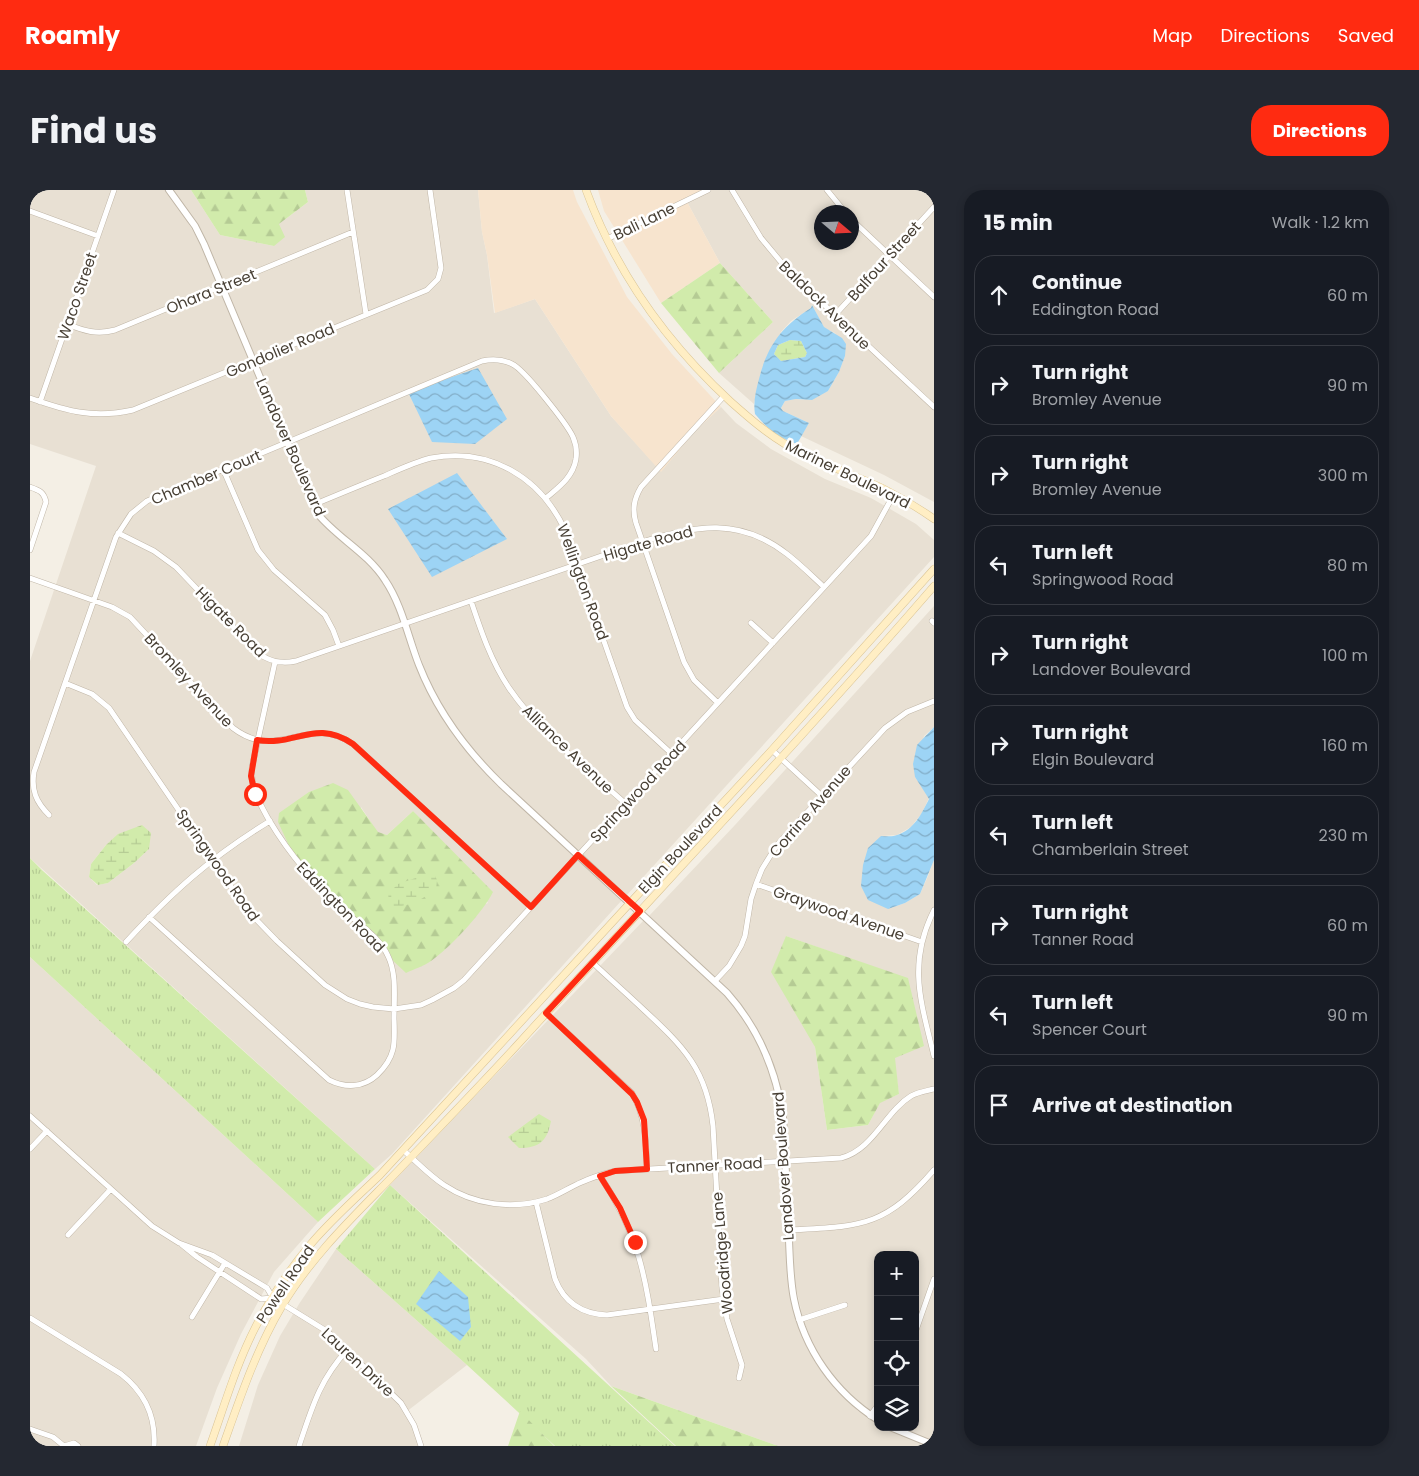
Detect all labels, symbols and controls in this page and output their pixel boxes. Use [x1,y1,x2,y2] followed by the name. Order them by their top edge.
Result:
[25,19,120,52] text: Roamly
[1153,23,1192,48] text: Map
[1220,23,1310,48] text: Directions
[1338,23,1394,48] text: Saved
[1251,105,1389,156] button: Directions
[30,106,157,155] text: Find us
[610,197,678,245] street label: Bali Lane
[814,205,859,250] north arrow
[984,208,1053,237] text: 15 min
[1272,211,1369,234] text: Walk · 1.2 km
[843,217,925,305] street label: Balfour Street
[52,249,102,343] street label: Waco Street
[775,256,875,354] street label: Baldock Avenue
[163,263,259,319] street label: Ohara Street
[1032,269,1122,296] text: Continue
[985,281,1013,309] icon: ahead
[1327,284,1368,307] text: 60 m
[1032,298,1159,321] text: Eddington Road
[223,318,337,382] street label: Gondolier Road
[1032,359,1128,386] text: Turn right
[985,371,1013,399] icon: right
[1327,374,1368,397] text: 90 m
[251,375,331,519] street label: Landover Boulevard
[1032,388,1162,411] text: Bromley Avenue
[782,435,914,513] street label: Mariner Boulevard
[148,444,264,510] street label: Chamber Court
[1032,449,1128,476] text: Turn right
[985,461,1013,489] icon: right
[1318,464,1368,487] text: 300 m
[1032,478,1162,501] text: Bromley Avenue
[601,520,695,566] street label: Higate Road
[552,521,614,643] street label: Wellington Road
[1032,539,1113,566] text: Turn left
[985,551,1013,579] icon: left
[1327,554,1368,577] text: 80 m
[1032,568,1173,591] text: Springwood Road
[191,582,271,662] street label: Higate Road
[140,628,238,732] street label: Bromley Avenue
[1032,629,1128,656] text: Turn right
[985,641,1013,669] icon: right
[1322,644,1368,667] text: 100 m
[1032,658,1191,681] text: Landover Boulevard
[518,700,618,798] street label: Alliance Avenue
[1032,719,1128,746] text: Turn right
[985,731,1013,759] icon: right
[1322,734,1368,757] text: 160 m
[585,735,691,847] street label: Springwood Road
[1032,748,1154,771] text: Elgin Boulevard
[764,761,856,861] street label: Corrine Avenue
[244,783,267,806] route start
[633,800,727,898] street label: Elgin Boulevard
[171,805,265,925] street label: Springwood Road
[1032,809,1113,836] text: Turn left
[985,821,1013,849] icon: left
[1319,824,1368,847] text: 230 m
[1032,838,1189,861] text: Chamberlain Street
[292,857,390,957] street label: Eddington Road
[770,881,908,945] street label: Graywood Avenue
[1032,899,1128,926] text: Turn right
[985,911,1013,939] icon: right
[1327,914,1368,937] text: 60 m
[1032,928,1134,951] text: Tanner Road
[1032,989,1113,1016] text: Turn left
[985,1001,1013,1029] icon: left
[1327,1004,1368,1027] text: 90 m
[1032,1018,1147,1041] text: Spencer Court
[767,1091,799,1241] street label: Landover Boulevard
[985,1091,1013,1119] icon: arrive
[1032,1092,1233,1119] text: Arrive at destination
[667,1152,763,1178] street label: Tanner Road
[706,1191,738,1315] street label: Woodridge Lane
[624,1231,647,1254] route end
[251,1241,319,1327] street label: Powell Road
[874,1251,919,1431] map controls
[874,1251,919,1296] button: +
[874,1296,919,1341] button: −
[317,1323,399,1401] street label: Lauren Drive
[874,1341,919,1386] button: locate
[874,1386,919,1431] button: layers

